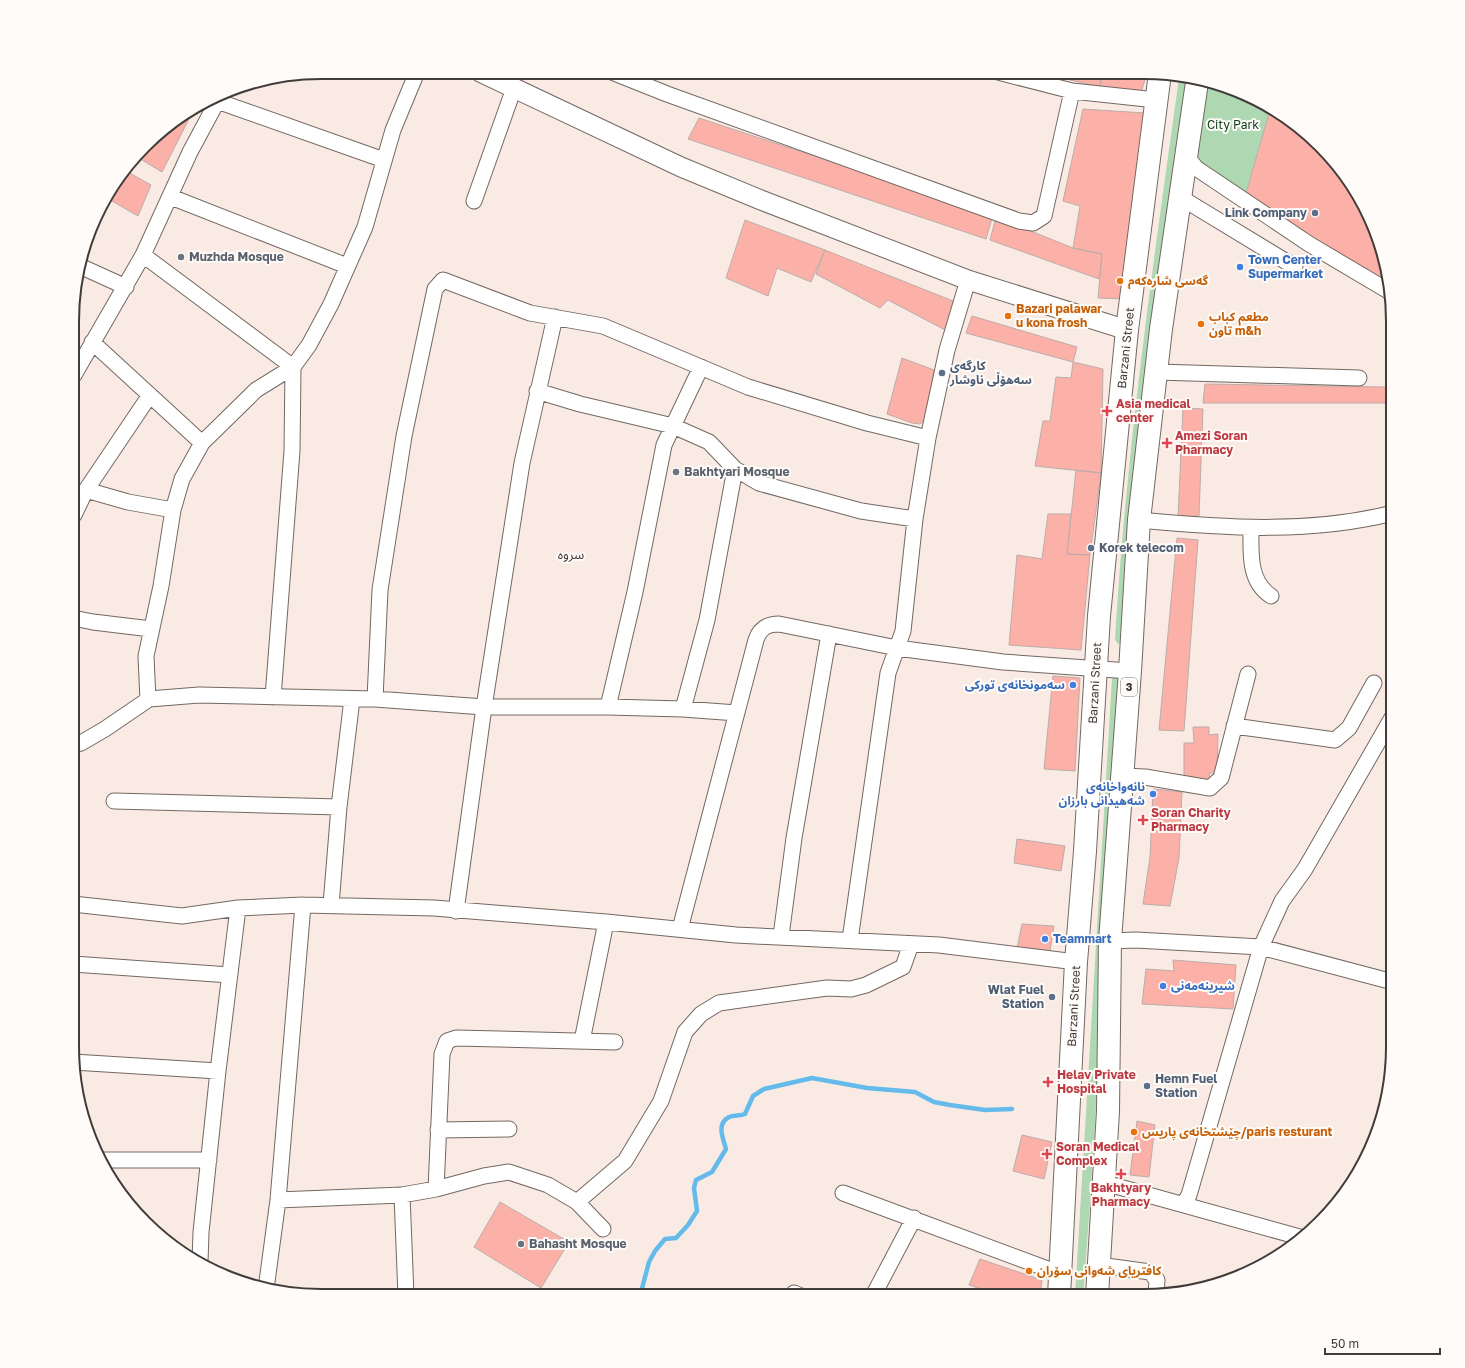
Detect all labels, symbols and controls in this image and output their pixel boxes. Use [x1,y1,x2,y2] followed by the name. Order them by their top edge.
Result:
[1207,117,1259,132] park label: City Park
[1225,205,1308,220] place label: Link Company
[1310,208,1320,218] marker: Link Company
[189,249,284,264] place label: Muzhda Mosque
[176,252,186,262] marker: Muzhda Mosque
[1248,252,1323,281] place label: Town Center Supermarket
[1235,262,1245,272] marker: Town Center Supermarket
[1128,273,1209,290] place label: گەسی شارەکەم
[1115,276,1125,286] marker: گەسی شارەکەم
[1016,301,1102,330] place label: Bazari palawar u kona frosh
[1114,306,1137,389] street label: Barzani Street
[1209,309,1269,338] place label: مطعم كباب تاون m&h
[1003,311,1013,321] marker: Bazari palawar u kona frosh
[1196,319,1206,329] marker: مطعم كباب تاون m&h
[949,358,1032,387] place label: کارگەی سەهۆڵی ناوشار
[937,368,947,378] marker: کارگەی سەهۆڵی ناوشار
[1116,396,1191,425] place label: Asia medical center
[1101,405,1113,417] marker: Asia medical center
[1175,428,1247,457] place label: Amezi Soran Pharmacy
[1162,438,1172,448] marker: Amezi Soran Pharmacy
[684,464,789,479] place label: Bakhtyari Mosque
[671,467,681,477] marker: Bakhtyari Mosque
[1099,540,1184,555] place label: Korek telecom
[1086,543,1096,553] marker: Korek telecom
[558,546,584,562] district label: سروە
[1085,642,1104,724] street label: Barzani Street
[965,677,1065,692] place label: سەمونخانەی تورکی
[1121,678,1137,696] road number: 3
[1068,680,1078,690] marker: سەمونخانەی تورکی
[1058,779,1145,808] place label: نانەواخانەی شەهیدانی بارزان
[1148,789,1158,799] marker: نانەواخانەی شەهیدانی بارزان
[1151,805,1232,834] place label: Soran Charity Pharmacy
[1138,815,1148,825] marker: Soran Charity Pharmacy
[1053,931,1112,946] place label: Teammart
[1040,934,1050,944] marker: Teammart
[1064,965,1083,1047] street label: Barzani Street
[1171,978,1235,993] place label: شیرینەمەنی
[1158,981,1168,991] marker: شیرینەمەنی
[988,982,1044,1011] place label: Wlat Fuel Station
[1047,992,1057,1002] marker: Wlat Fuel Station
[1057,1067,1136,1096] place label: Helav Private Hospital
[1155,1071,1217,1100] place label: Hemn Fuel Station
[1042,1076,1054,1088] marker: Helav Private Hospital
[1142,1081,1152,1091] marker: Hemn Fuel Station
[1142,1124,1333,1141] place label: چێشتخانەی پاریس/paris resturant
[1129,1127,1139,1137] marker: چێشتخانەی پاریس/paris resturant
[1056,1139,1139,1168] place label: Soran Medical Complex
[1041,1148,1053,1160] marker: Soran Medical Complex
[1116,1169,1126,1179] marker: Bakhtyary Pharmacy
[1091,1180,1152,1209] place label: Bakhtyary Pharmacy
[529,1236,627,1251] place label: Bahasht Mosque
[516,1239,526,1249] marker: Bahasht Mosque
[1037,1263,1162,1278] place label: کافتریای شەوانی سۆران
[1024,1266,1034,1276] marker: کافتریای شەوانی سۆران
[1325,1330,1440,1356] scale bar
[1331,1336,1359,1351] text: 50 m

